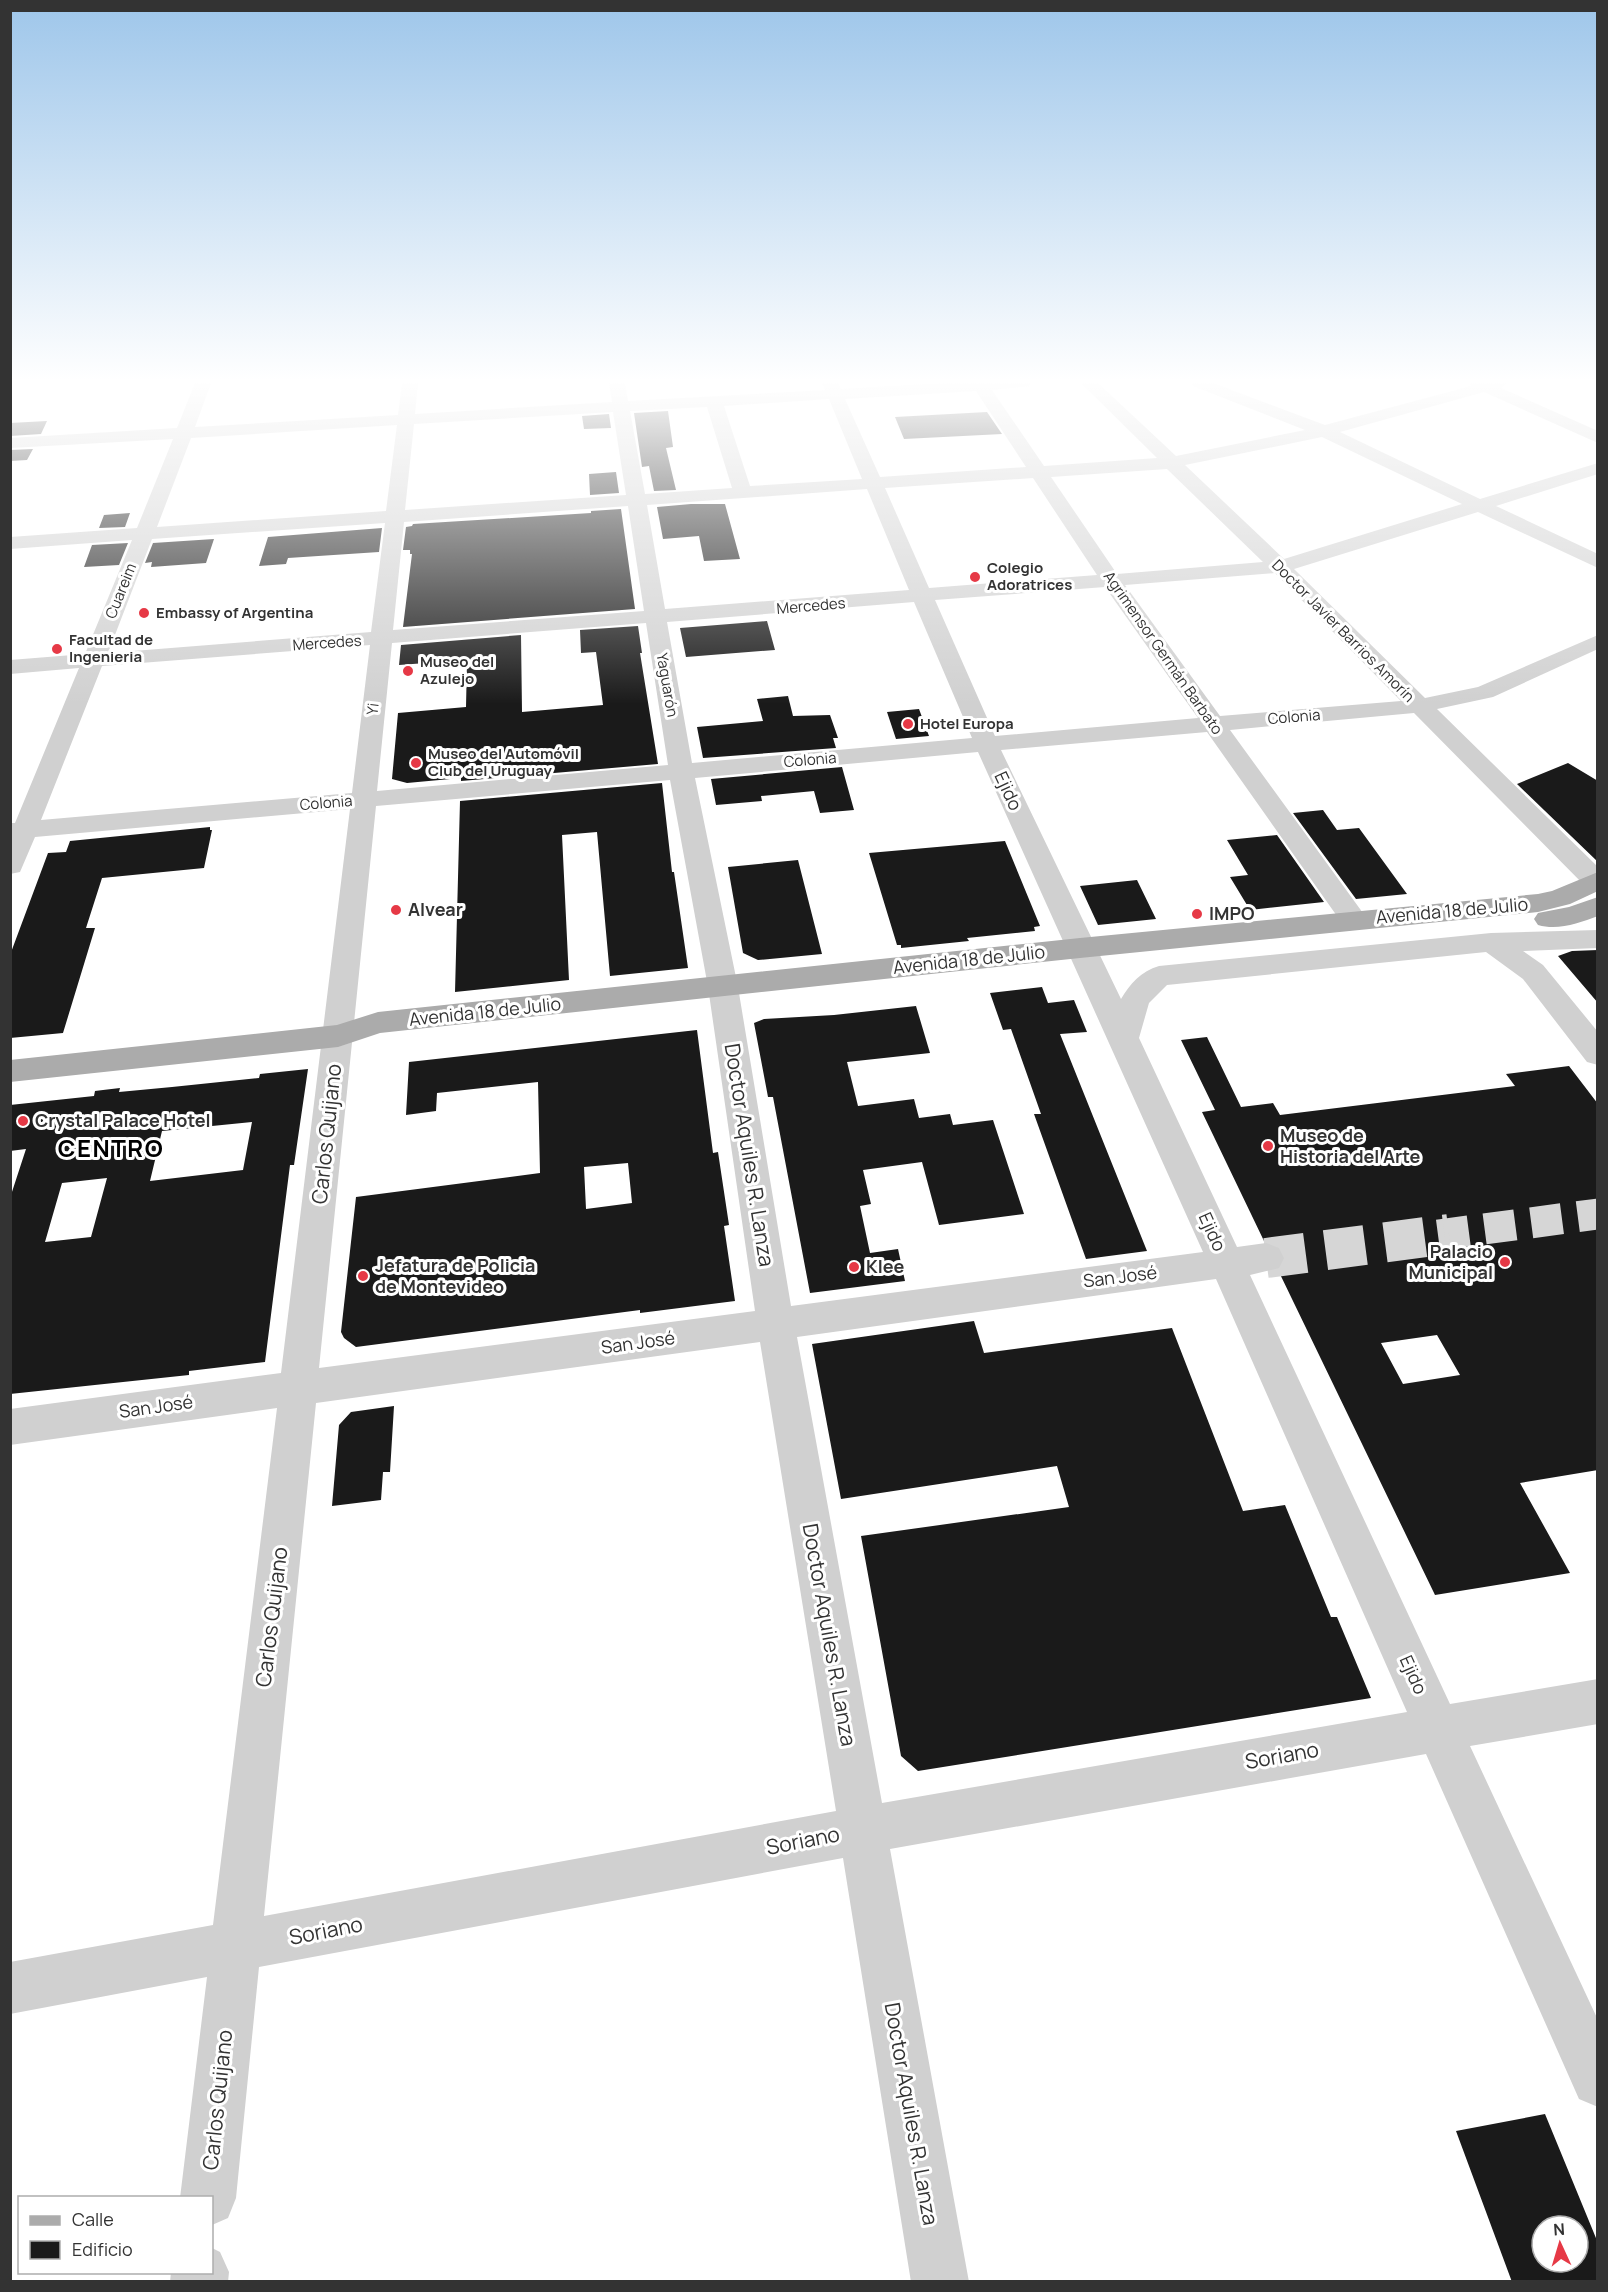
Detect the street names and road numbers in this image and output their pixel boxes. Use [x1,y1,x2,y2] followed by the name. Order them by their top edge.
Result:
[1267,555,1419,707] street label: Doctor Javier Barrios Amorín
[100,560,141,622] street label: Cuareim
[1099,567,1228,739] street label: Agrimensor Germán Barbato
[776,592,846,619] street label: Mercedes
[292,630,362,655] street label: Mercedes
[652,651,683,719] street label: Yaguarón
[361,702,384,716] street label: Yi
[1267,704,1321,729] street label: Colonia
[783,747,837,772] street label: Colonia
[990,767,1028,814] street label: Ejido
[299,790,353,815] street label: Colonia
[1375,891,1529,929] street label: Avenida 18 de Julio
[892,939,1046,979] street label: Avenida 18 de Julio
[408,991,562,1031] street label: Avenida 18 de Julio
[719,1041,781,1268] street label: Doctor Aquiles R. Lanza
[305,1062,347,1205] street label: Carlos Quijano
[1194,1208,1232,1255] street label: Ejido
[1082,1260,1158,1292] street label: San José
[599,1325,676,1359] street label: San José
[117,1389,194,1423] street label: San José
[797,1521,863,1748] street label: Doctor Aquiles R. Lanza
[249,1545,293,1689] street label: Carlos Quijano
[1395,1651,1433,1698] street label: Ejido
[1243,1735,1321,1775] street label: Soriano
[764,1819,842,1861] street label: Soriano
[287,1909,365,1951] street label: Soriano
[879,2000,945,2227] street label: Doctor Aquiles R. Lanza
[196,2028,238,2171] street label: Carlos Quijano

